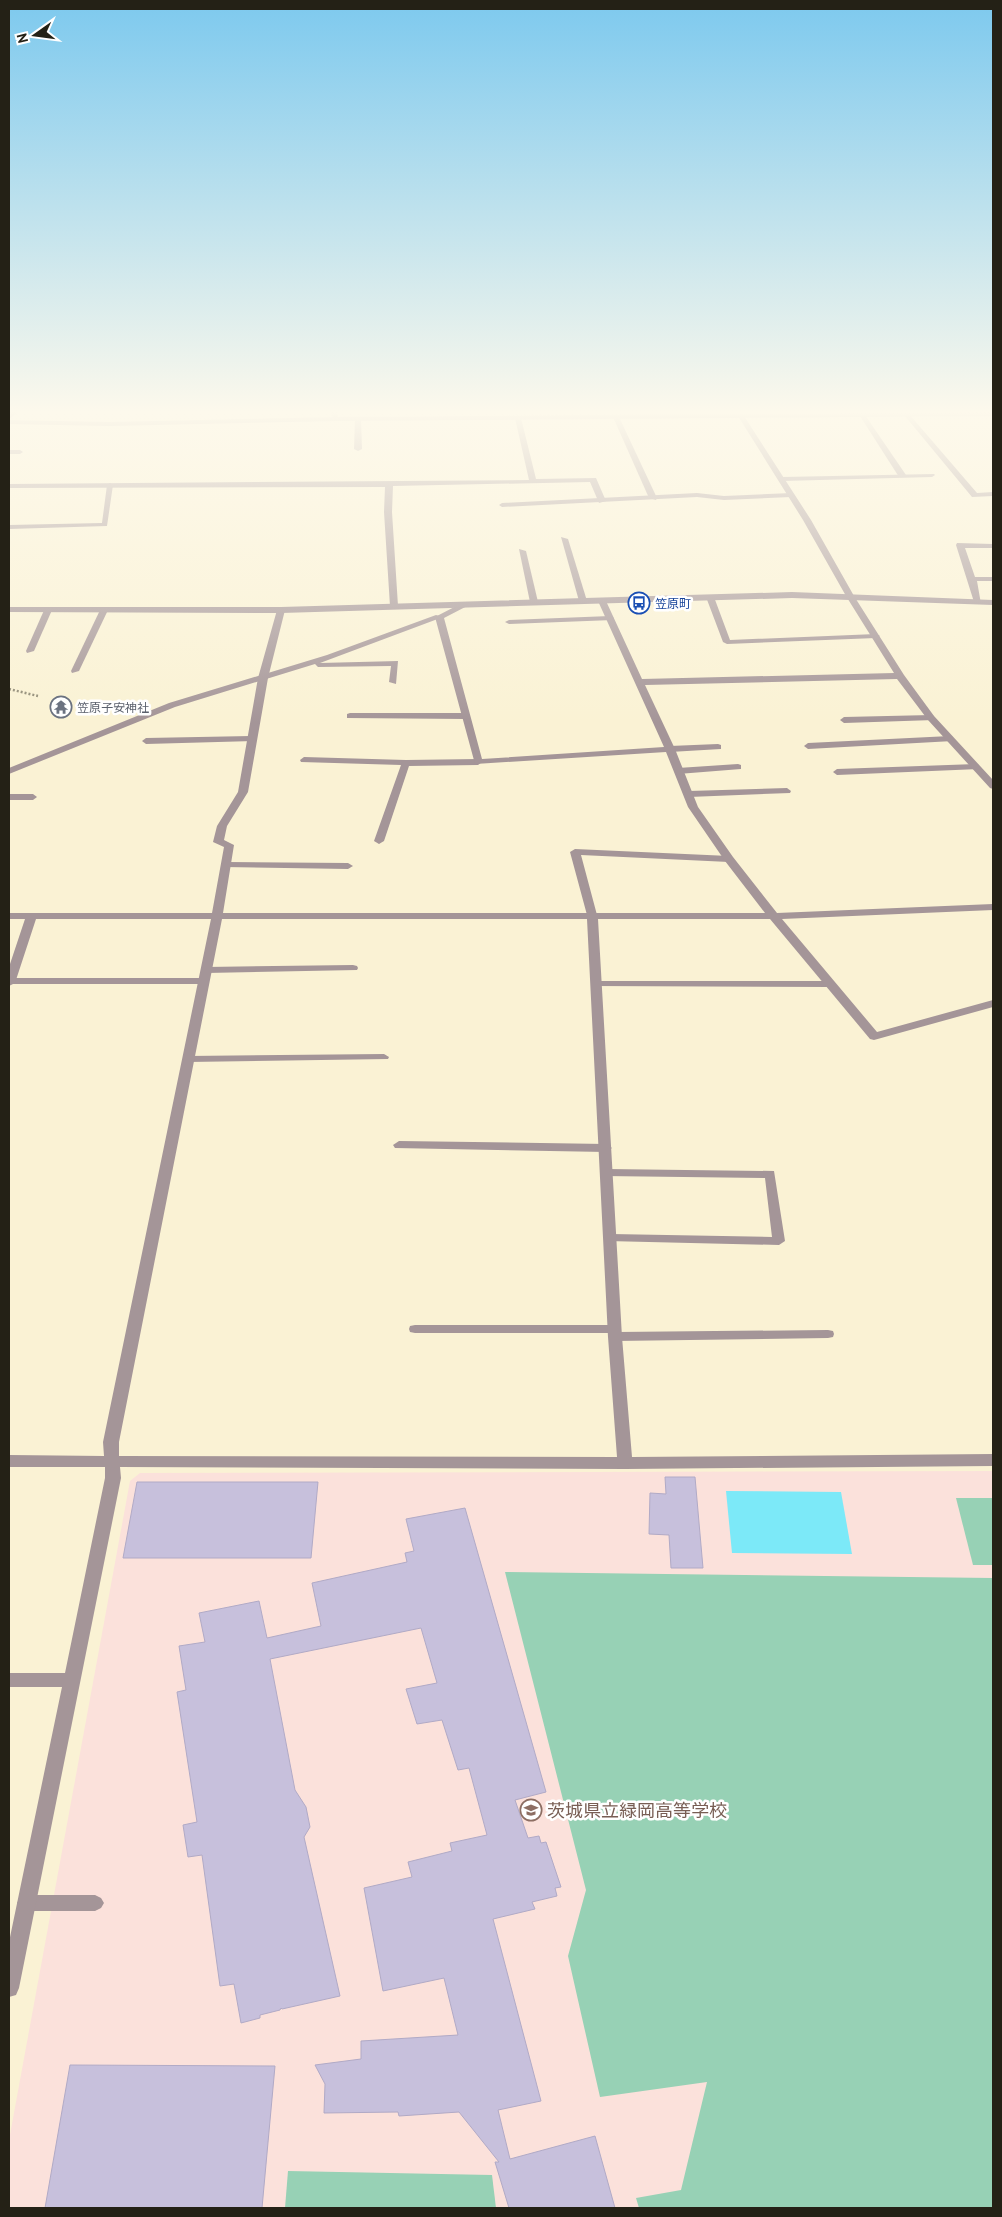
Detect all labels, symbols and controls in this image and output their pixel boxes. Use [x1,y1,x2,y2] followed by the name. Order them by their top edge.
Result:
[10,10,60,60] north arrow
[13,32,32,45] text: N
[627,591,651,615] bus stop icon: 笠原町
[655,596,691,611] place label: 笠原町
[49,695,73,719] temple icon: 笠原子安神社
[77,700,149,715] place label: 笠原子安神社
[519,1798,543,1822] school or university icon: 茨城県立緑岡高等学校
[547,1799,727,1822] place label: 茨城県立緑岡高等学校

